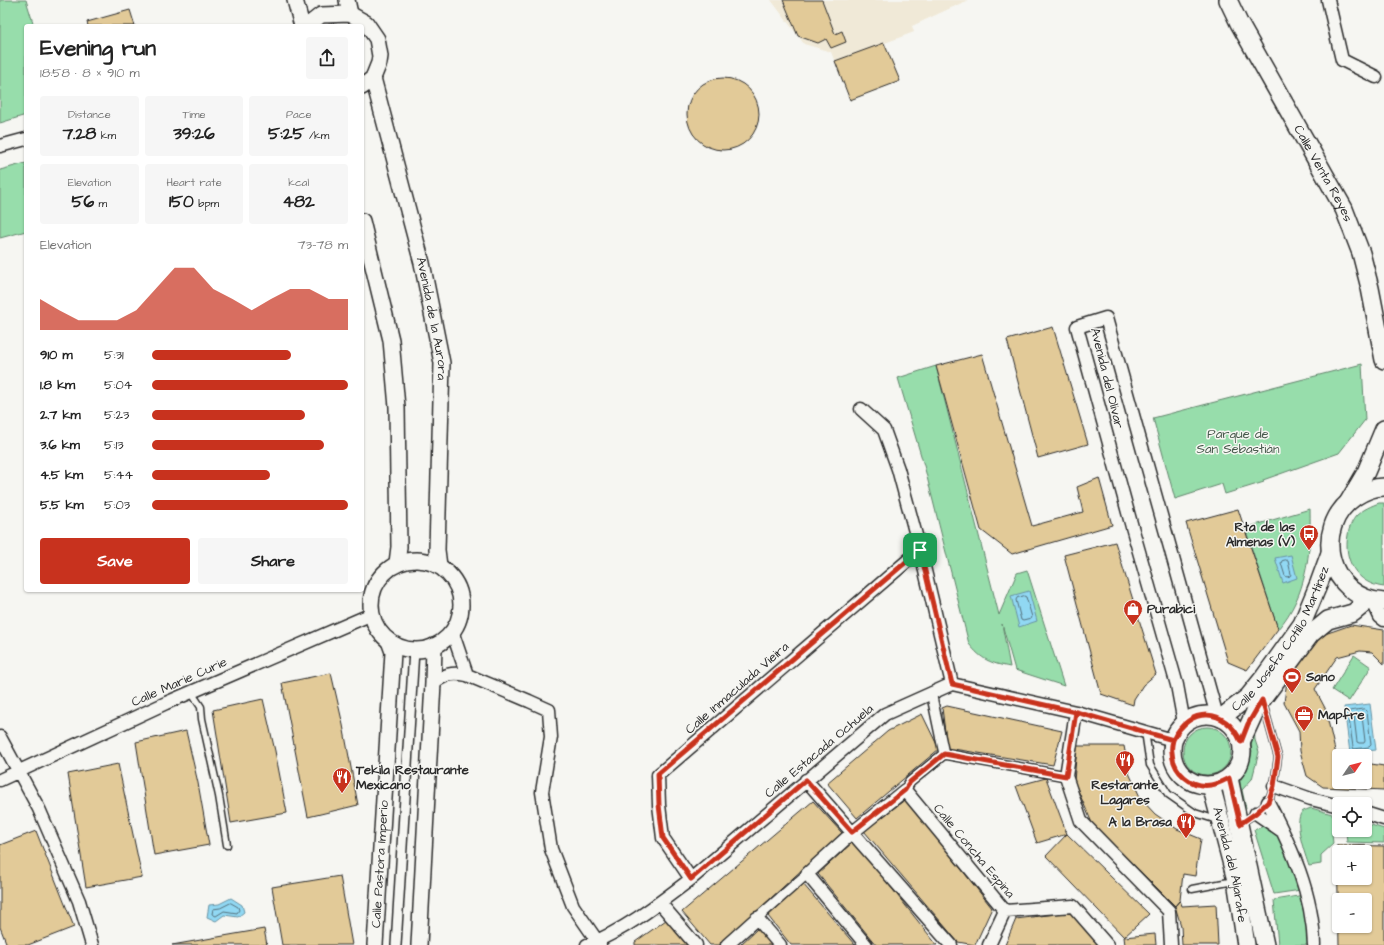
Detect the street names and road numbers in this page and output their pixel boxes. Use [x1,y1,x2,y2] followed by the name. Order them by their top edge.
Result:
[1289,122,1357,225] street label: Calle Venta Reyes
[412,255,452,381] street label: Avenida de la Aurora
[1086,326,1128,430] street label: Avenida del Olivar
[1227,563,1334,716] street label: Calle Josefa Cotillo Martínez
[681,638,793,738] street label: Calle Inmaculada Vieira
[128,653,230,711] street label: Calle Marie Curie
[761,700,878,802] street label: Calle Estacada Ochuela
[367,799,393,929] street label: Calle Pastora Imperio
[929,800,1019,902] street label: Calle Concha Espina
[1208,805,1251,924] street label: Avenida del Aljarafe

